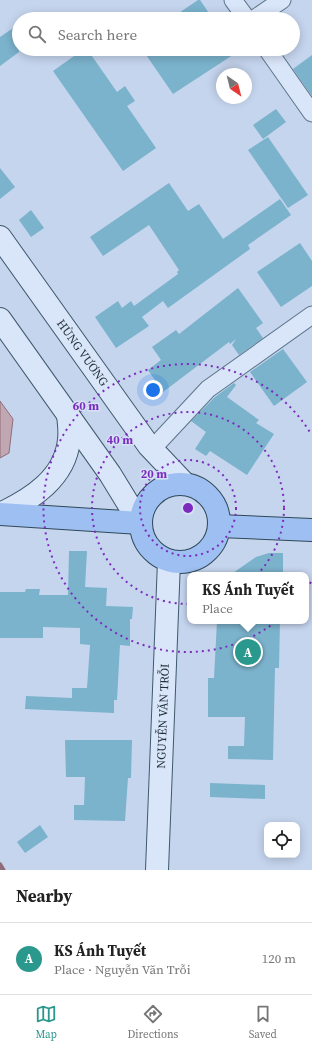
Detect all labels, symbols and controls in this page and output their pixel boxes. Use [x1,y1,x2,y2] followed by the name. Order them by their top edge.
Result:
[12,12,300,56] search box
[26,23,48,45] icon: search
[58,24,137,45] text: Search here
[216,68,252,104] north arrow
[53,316,112,389] street label: HÙNG VƯƠNG
[143,380,163,400] your location
[73,398,99,414] text: 60 m
[107,432,133,448] text: 40 m
[141,466,167,482] text: 20 m
[181,501,195,515] centre of rings
[187,572,309,624] popup
[202,579,294,600] text: KS Ánh Tuyết
[202,600,233,617] text: Place
[235,637,261,667] pin: A
[153,663,173,769] street label: NGUYỄN VĂN TRỖI
[264,822,300,858] map controls
[264,822,300,858] button: locate
[16,884,72,908] text: Nearby
[54,940,146,961] text: KS Ánh Tuyết
[25,950,33,967] text: A
[262,950,296,967] text: 120 m
[54,961,191,978] text: Place · Nguyễn Văn Trỗi
[35,1003,57,1042] tab: Map
[127,1003,178,1042] tab: Directions
[249,1003,277,1042] tab: Saved

